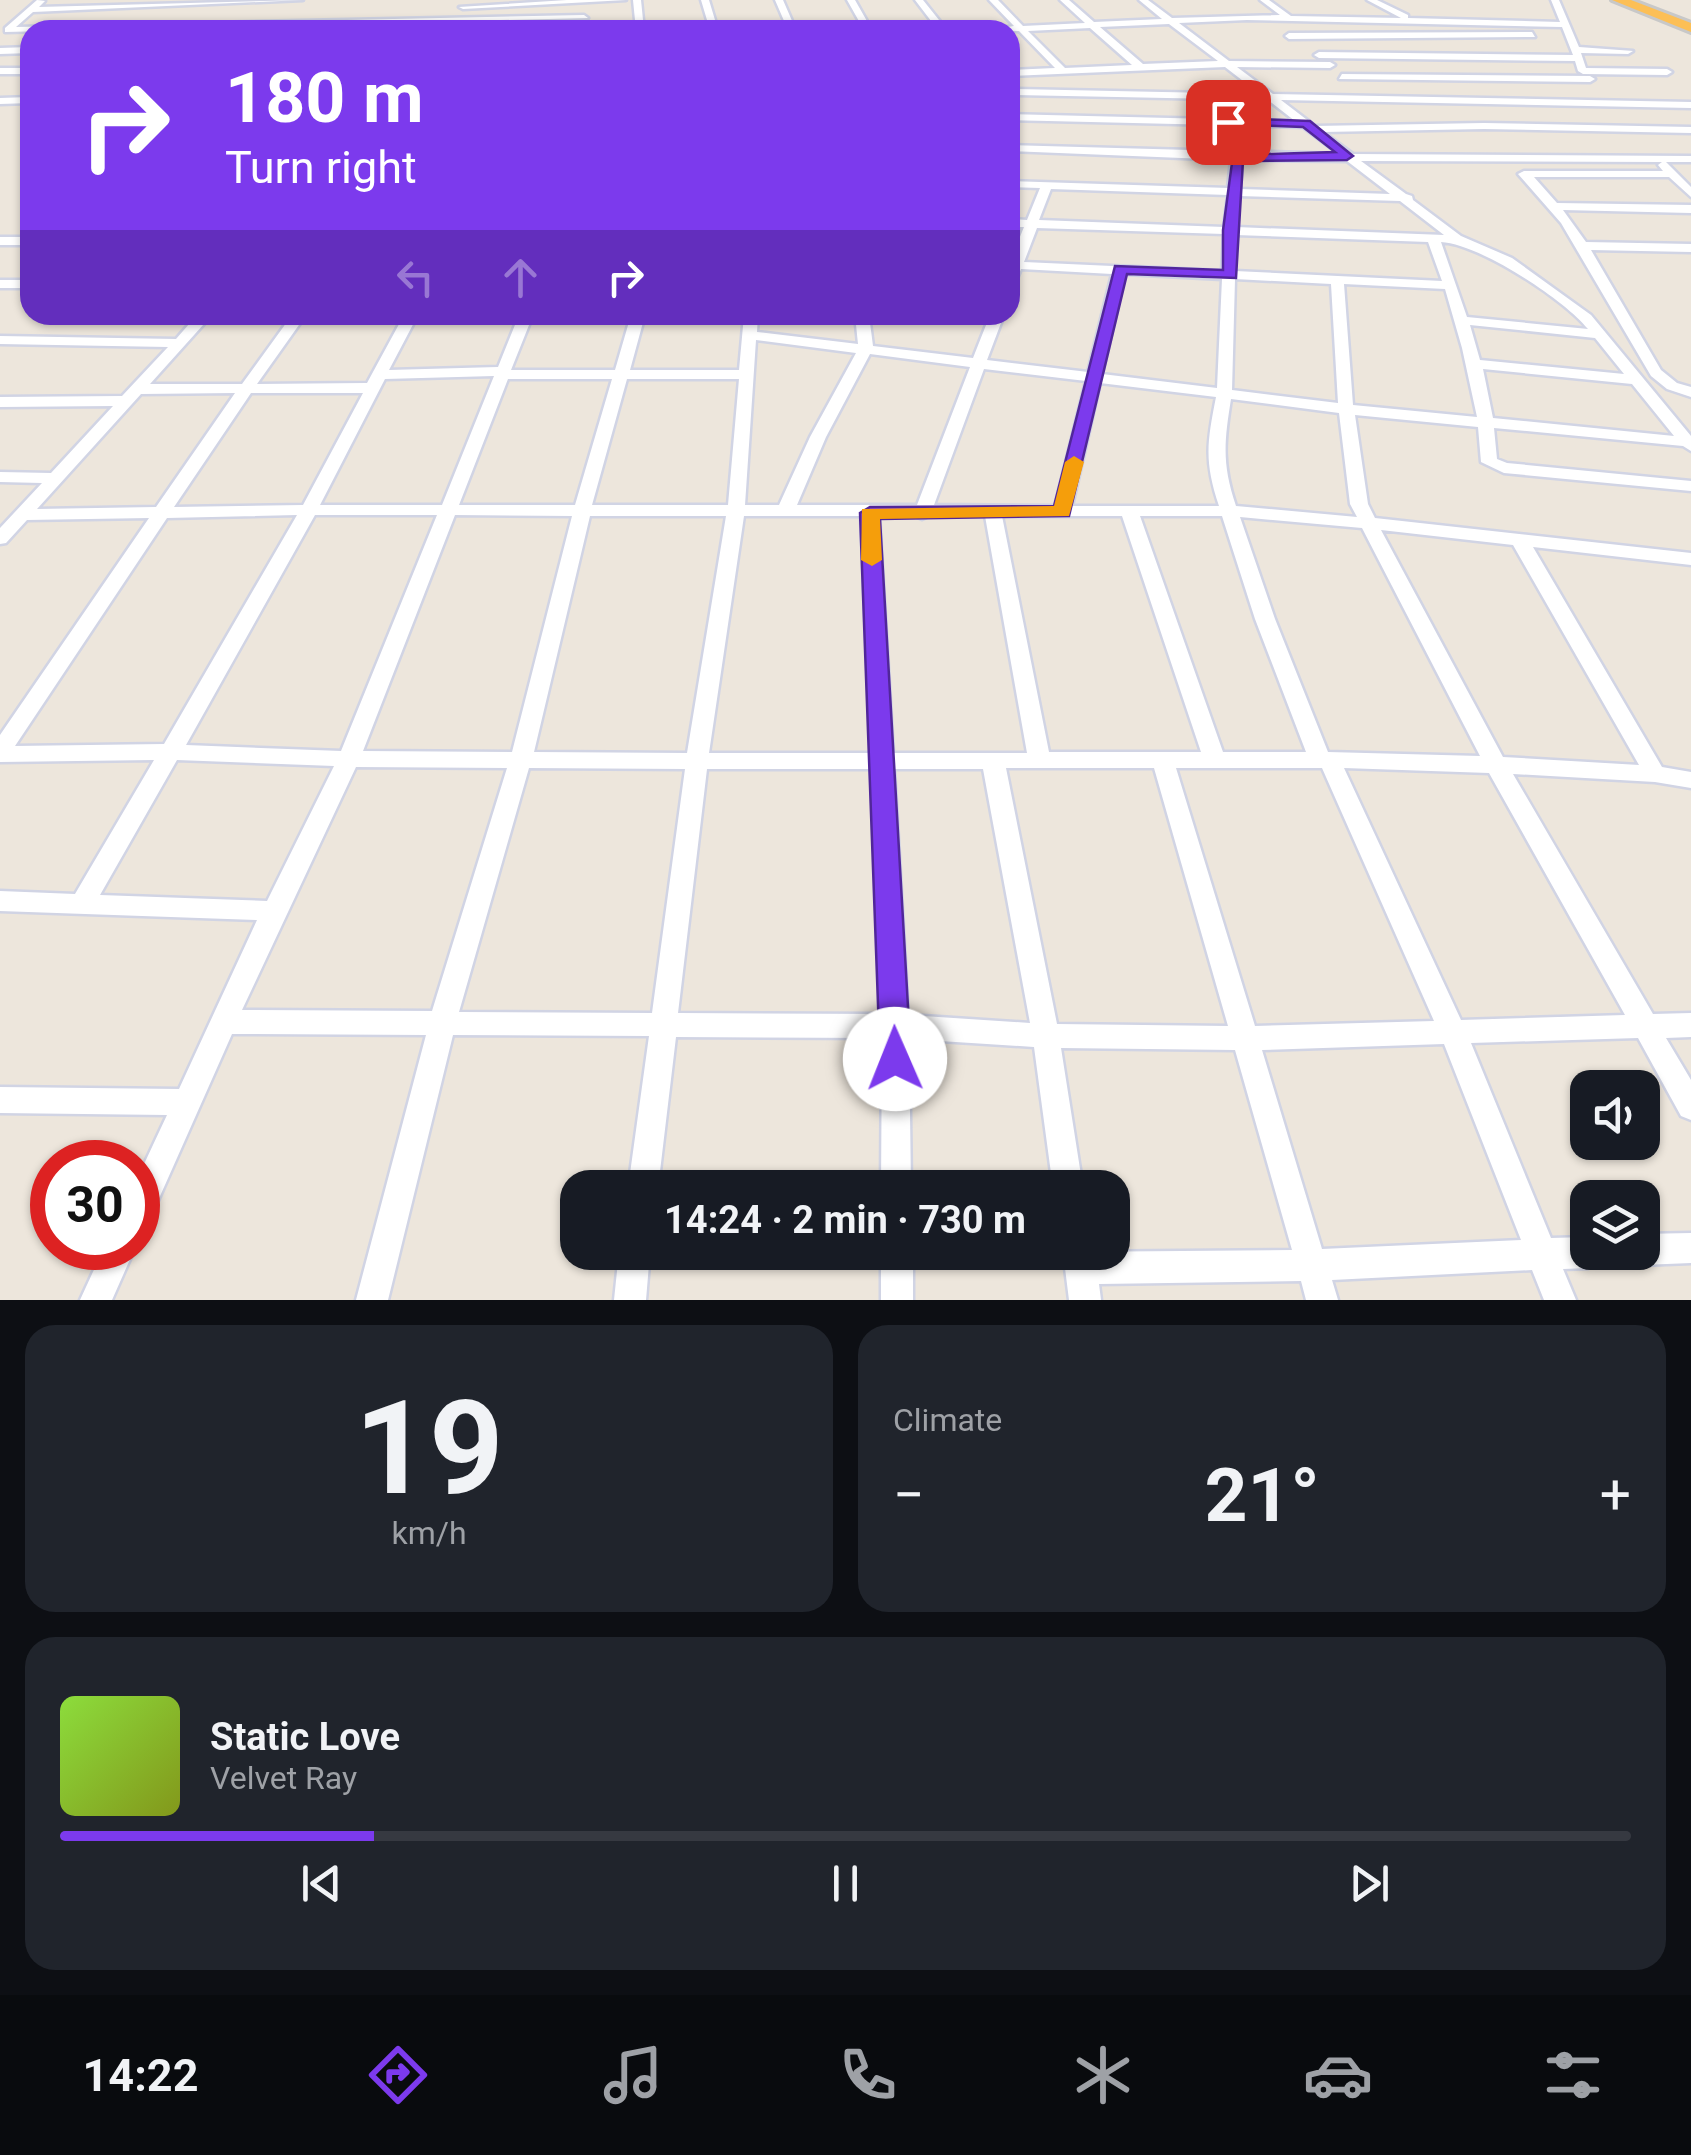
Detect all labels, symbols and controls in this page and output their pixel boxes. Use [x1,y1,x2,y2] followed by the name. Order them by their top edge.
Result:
[225,57,424,139] text: 180 m
[60,60,190,190] icon: right
[1186,80,1271,165] pin
[1201,95,1256,150] icon: arrive
[225,141,417,194] text: Turn right
[388,250,443,305] icon: left
[493,250,548,305] icon: ahead
[598,250,653,305] icon: right
[843,1007,947,1111] position arrow
[1570,1070,1660,1270] map controls
[1570,1070,1660,1160] button: sound
[30,1140,160,1270] speed limit sign: 30
[1570,1180,1660,1270] button: layers
[664,1198,1026,1242] text: 14:24 · 2 min · 730 m
[354,1372,504,1525] text: 19
[893,1401,1002,1439] text: Climate
[1204,1451,1320,1539] text: 21°
[893,1463,924,1527] text: −
[1600,1463,1631,1527] text: +
[391,1514,467,1552] text: km/h
[210,1715,400,1759] text: Static Love
[210,1759,357,1797] text: Velvet Ray
[294,1856,349,1911] icon: previous
[818,1856,873,1911] icon: pause
[1342,1856,1397,1911] icon: next
[363,2040,433,2110] icon: directions
[598,2040,668,2110] icon: music
[833,2040,903,2110] icon: phone
[1068,2040,1138,2110] icon: climate
[1303,2040,1373,2110] icon: car
[1538,2040,1608,2110] icon: filters
[83,2049,198,2102] text: 14:22

